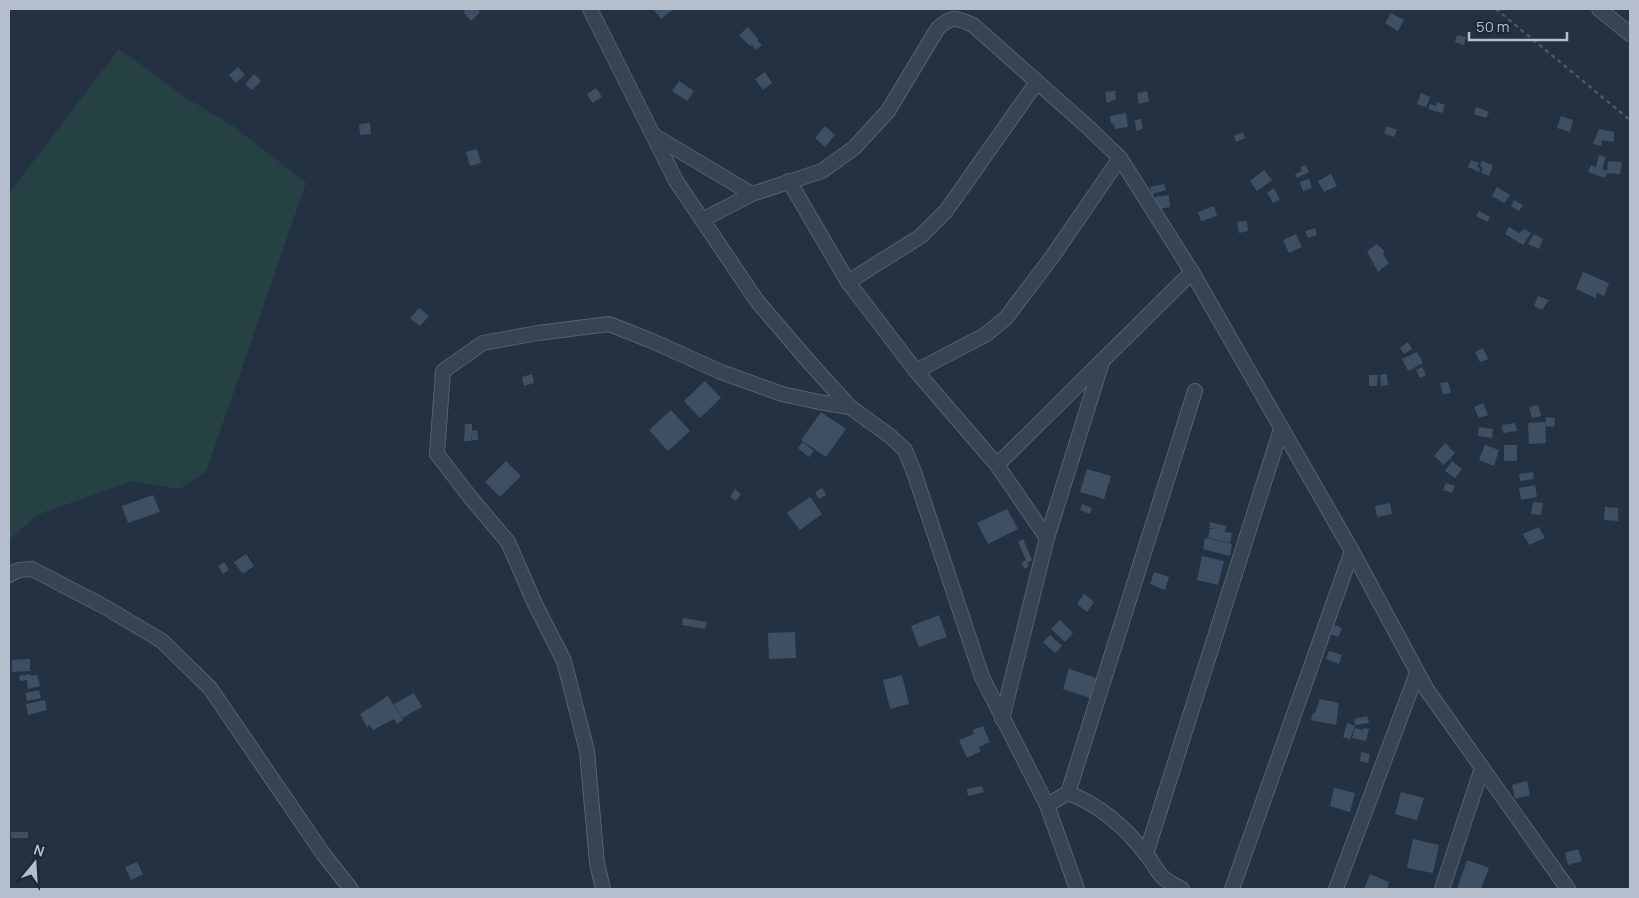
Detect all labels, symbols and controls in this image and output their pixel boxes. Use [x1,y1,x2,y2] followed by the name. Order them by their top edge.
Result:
[1469,10,1566,42] scale bar
[1476,16,1510,37] text: 50 m
[10,838,60,888] north arrow
[31,840,47,861] text: N

